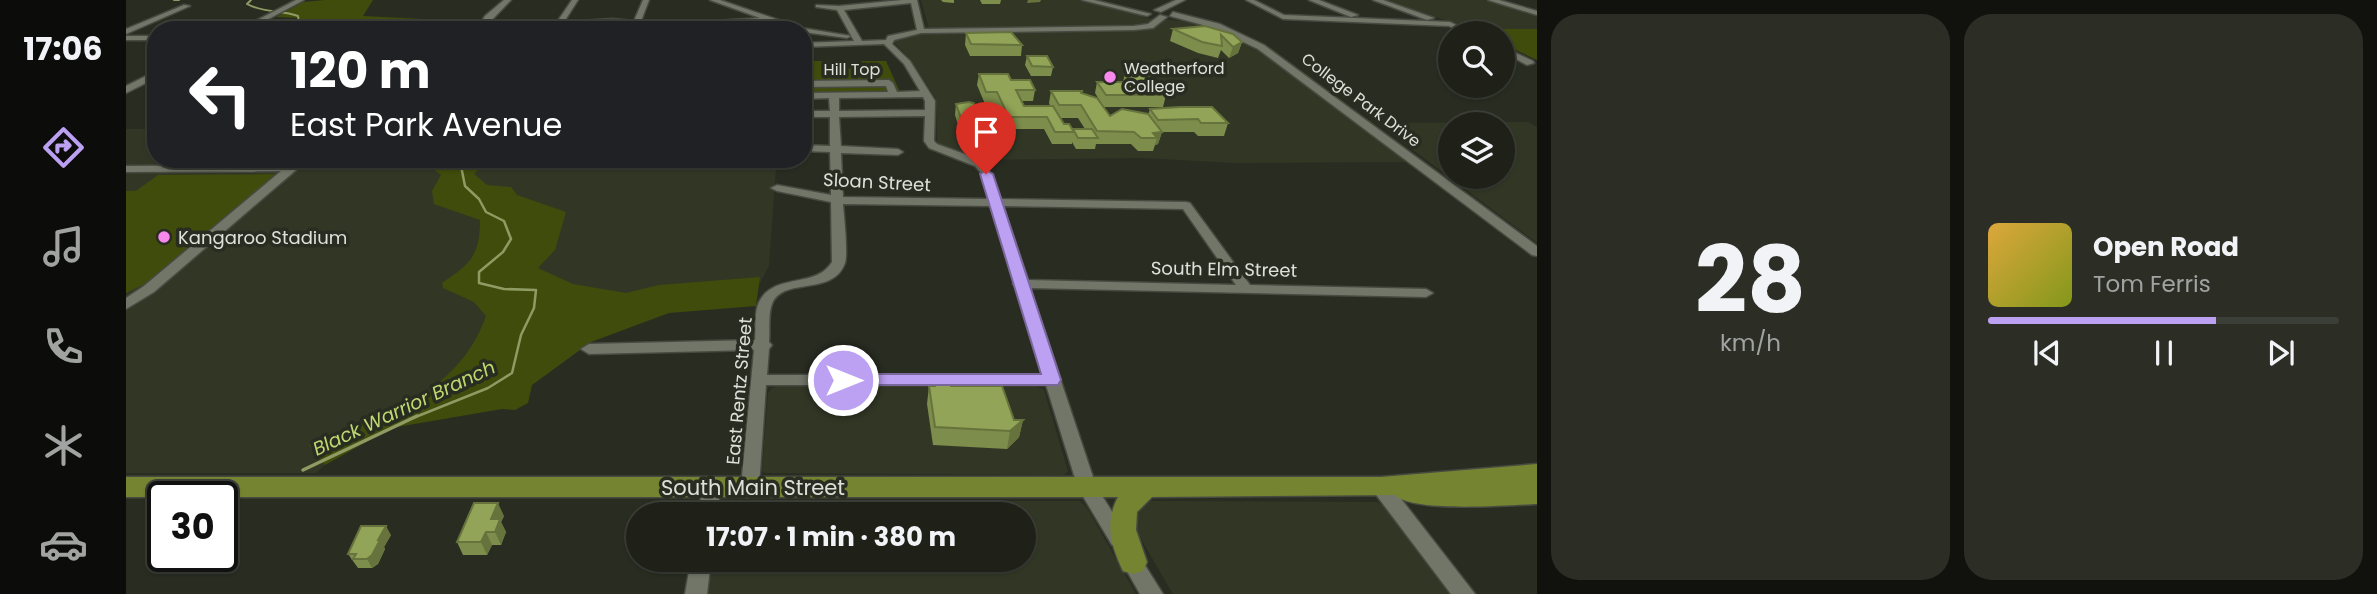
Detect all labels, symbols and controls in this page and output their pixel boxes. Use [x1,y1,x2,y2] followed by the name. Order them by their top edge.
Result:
[1438,21,1515,189] map controls
[1438,21,1515,98] button: search
[23,26,103,71] text: 17:06
[290,37,431,105] text: 120 m
[1297,47,1426,153] street label: College Park Drive
[175,49,266,140] icon: left
[1124,57,1225,98] place label: Weatherford College
[824,58,881,81] street label: Hill Top
[1102,69,1118,85] marker: Weatherford College
[290,102,562,147] text: East Park Avenue
[956,102,1016,174] pin
[1438,112,1515,189] button: layers
[967,113,1005,151] icon: arrive
[39,123,88,172] icon: directions
[823,167,931,197] street label: Sloan Street
[1695,216,1806,344] text: 28
[39,222,88,271] icon: music
[178,225,347,250] place label: Kangaroo Stadium
[156,229,172,245] marker: Kangaroo Stadium
[2093,229,2239,265] text: Open Road
[1151,255,1297,283] street label: South Elm Street
[2093,268,2211,300] text: Tom Ferris
[720,316,758,466] street label: East Rentz Street
[39,322,88,371] icon: phone
[1720,327,1781,359] text: km/h
[2028,334,2066,372] icon: previous
[2145,334,2183,372] icon: pause
[2262,334,2300,372] icon: next
[806,343,880,417] position arrow
[308,354,500,462] water label: Black Warrior Branch
[39,421,88,470] icon: climate
[661,473,845,502] street label: South Main Street
[147,481,238,572] speed limit sign: 30
[706,519,956,555] text: 17:07 · 1 min · 380 m
[39,520,88,569] icon: car

